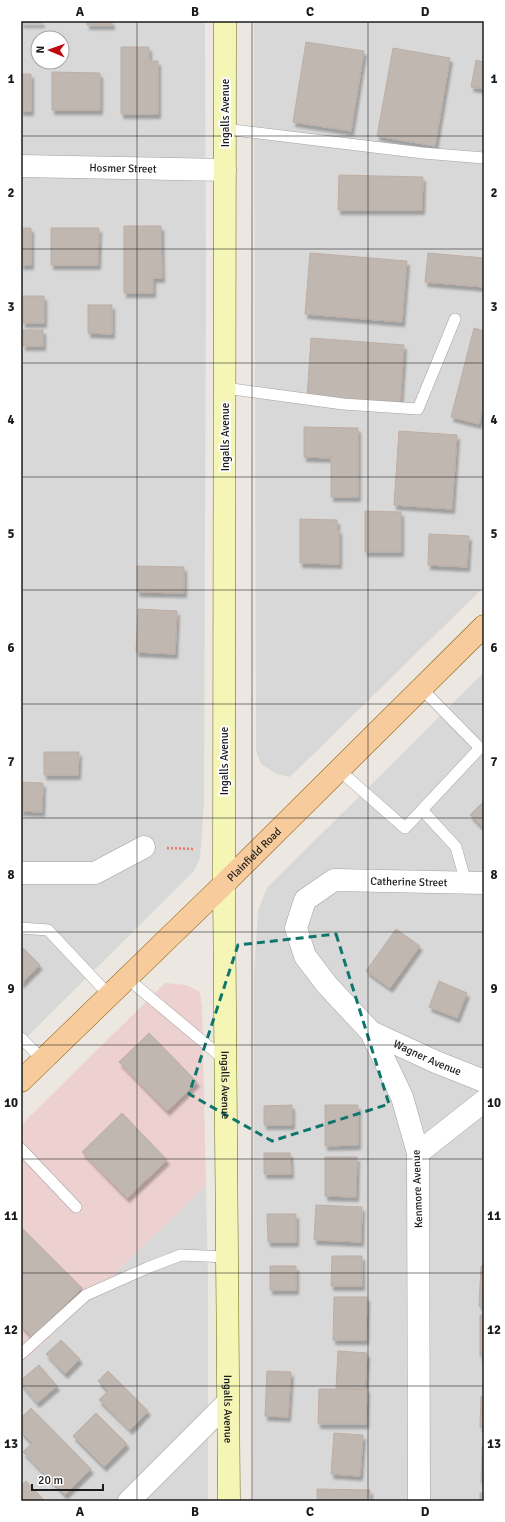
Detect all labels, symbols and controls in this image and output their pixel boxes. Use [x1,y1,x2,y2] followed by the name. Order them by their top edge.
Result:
[76,4,85,20] text: A
[191,4,199,20] text: B
[306,4,314,20] text: C
[421,4,430,20] text: D
[30,30,70,70] north arrow
[34,46,47,54] text: N
[7,71,15,87] text: 1
[490,71,498,87] text: 1
[219,79,232,147] street label: Ingalls Avenue
[89,161,157,176] street label: Hosmer Street
[7,185,15,201] text: 2
[490,185,498,201] text: 2
[7,299,15,315] text: 3
[490,299,498,315] text: 3
[219,403,232,471] street label: Ingalls Avenue
[7,412,15,428] text: 4
[490,412,498,428] text: 4
[7,526,15,542] text: 5
[490,526,498,542] text: 5
[7,640,15,656] text: 6
[490,640,498,656] text: 6
[218,727,231,795] street label: Ingalls Avenue
[7,754,15,770] text: 7
[490,754,498,770] text: 7
[224,825,284,884] street label: Plainfield Road
[7,867,15,883] text: 8
[490,867,498,883] text: 8
[370,875,448,889] street label: Catherine Street
[7,981,15,997] text: 9
[490,981,498,997] text: 9
[391,1037,463,1078] street label: Wagner Avenue
[218,1051,232,1119] street label: Ingalls Avenue
[4,1095,18,1111] text: 10
[487,1095,501,1111] text: 10
[410,1150,425,1228] street label: Kenmore Avenue
[4,1208,18,1224] text: 11
[487,1208,501,1224] text: 11
[4,1322,18,1338] text: 12
[487,1322,501,1338] text: 12
[221,1375,235,1443] street label: Ingalls Avenue
[4,1436,18,1452] text: 13
[487,1436,501,1452] text: 13
[32,1466,103,1492] scale bar
[38,1473,63,1488] text: 20 m
[76,1504,85,1520] text: A
[191,1504,199,1520] text: B
[306,1504,314,1520] text: C
[421,1504,430,1520] text: D

